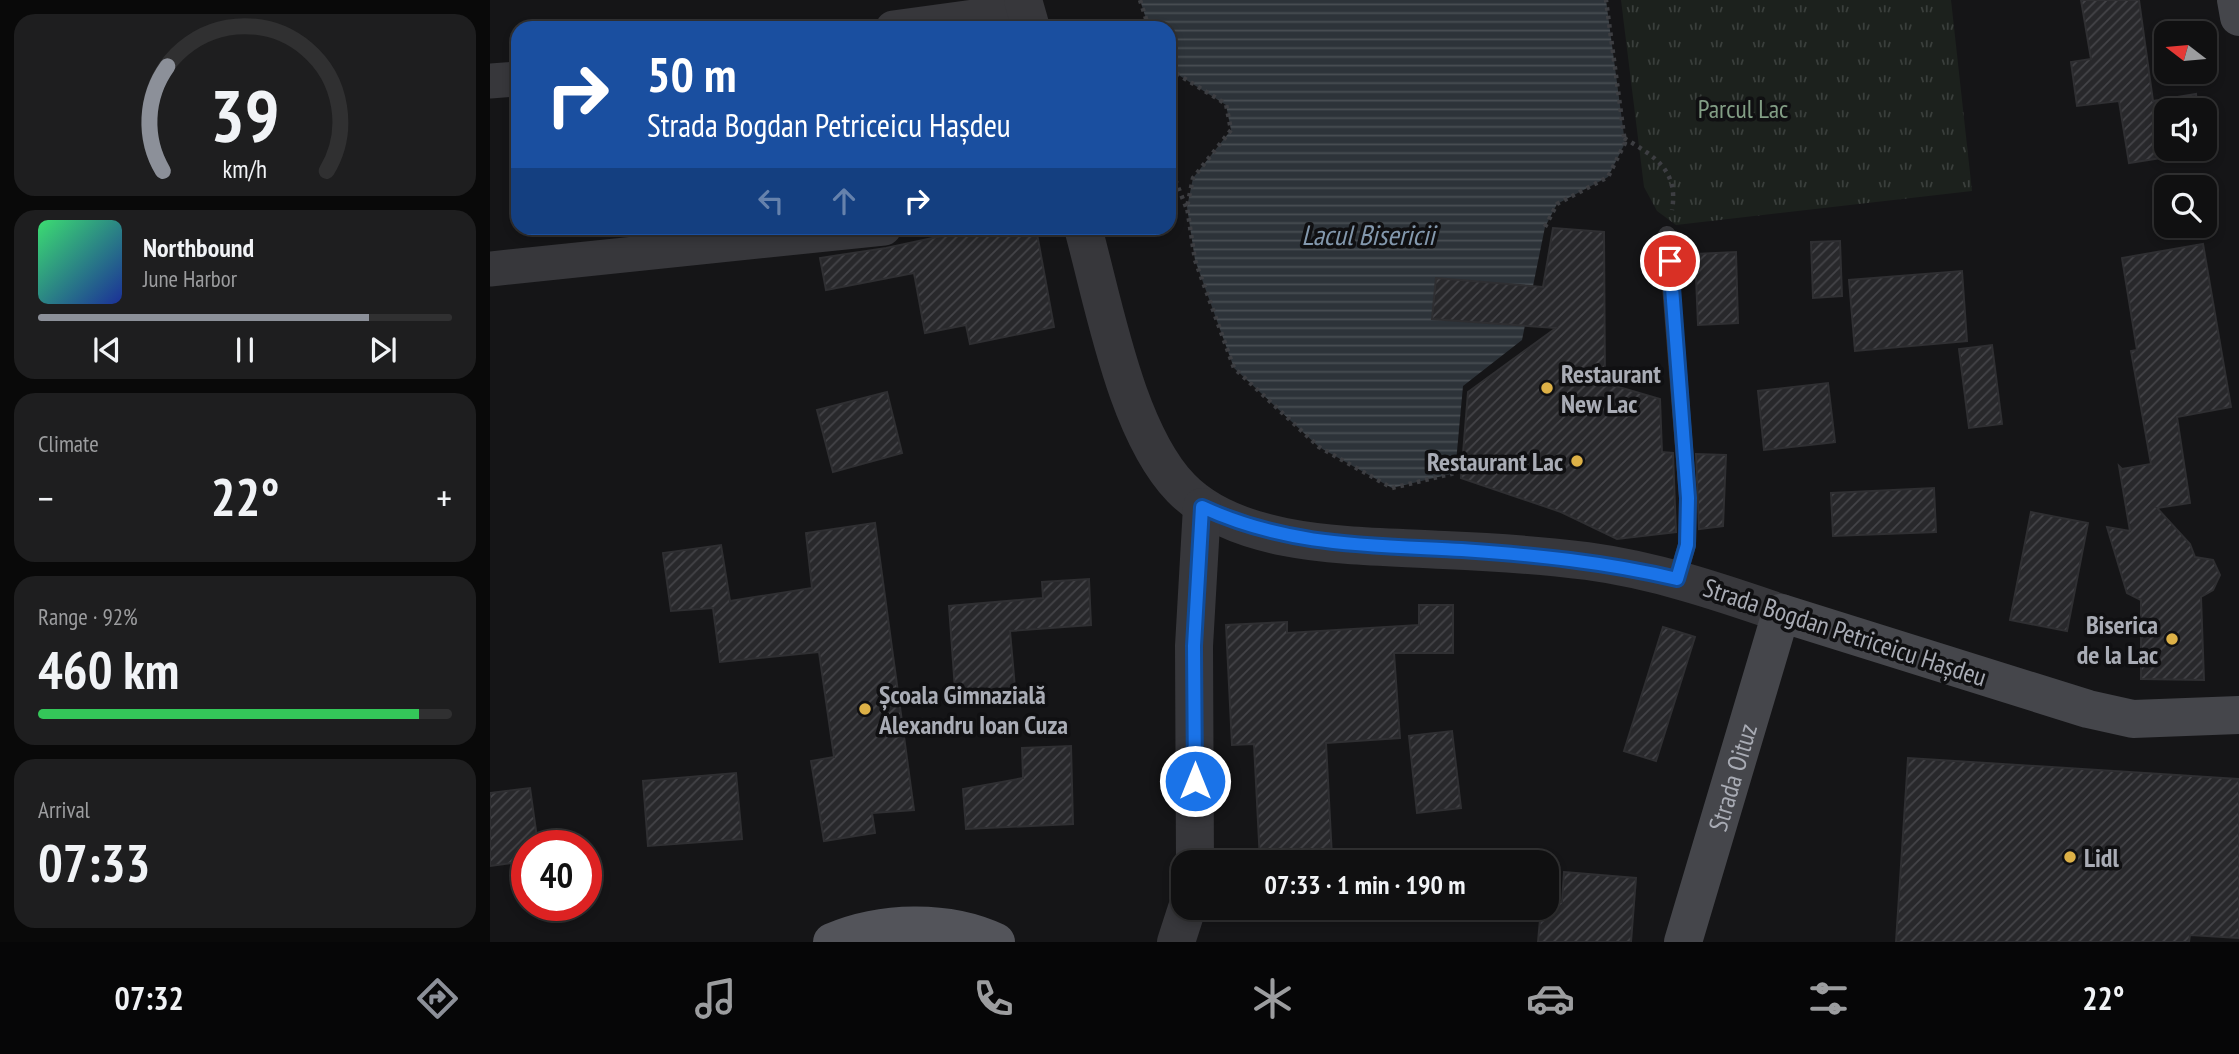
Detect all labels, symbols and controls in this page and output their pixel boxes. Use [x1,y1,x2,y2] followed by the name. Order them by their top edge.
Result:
[2154,21,2217,84] north arrow
[2154,21,2217,238] map controls
[647,42,736,106] text: 50 m
[532,49,623,140] icon: right
[210,67,280,161] text: 39
[1698,92,1788,125] park label: Parcul Lac
[2154,98,2217,161] button: sound
[647,104,1011,146] text: Strada Bogdan Petriceicu Hașdeu
[223,153,267,185] text: km/h
[2154,175,2217,238] button: search
[752,182,790,220] icon: left
[825,182,863,220] icon: ahead
[898,182,936,220] icon: right
[1301,216,1439,253] water label: Lacul Bisericii
[143,231,254,264] text: Northbound
[1640,231,1700,291] pin
[1651,242,1689,280] icon: arrive
[143,264,237,293] text: June Harbor
[88,331,126,369] icon: previous
[226,331,264,369] icon: pause
[364,331,402,369] icon: next
[1561,357,1661,420] place label: Restaurant New Lac
[1539,380,1555,396] marker: Restaurant New Lac
[38,429,99,458] text: Climate
[1427,445,1563,478] place label: Restaurant Lac
[1569,453,1585,469] marker: Restaurant Lac
[211,463,279,530] text: 22°
[38,473,54,522] text: −
[436,473,452,522] text: +
[1699,571,1991,693] street label: Strada Bogdan Petriceicu Hașdeu
[38,602,138,631] text: Range · 92%
[2077,608,2158,671] place label: Biserica de la Lac
[2164,631,2180,647] marker: Biserica de la Lac
[38,636,179,703] text: 460 km
[878,678,1068,741] place label: Școala Gimnazială Alexandru Ioan Cuza
[857,701,873,717] marker: Școala Gimnazială Alexandru Ioan Cuza
[1700,719,1764,835] street label: Strada Oituz
[1158,744,1232,818] position arrow
[38,795,90,824] text: Arrival
[38,829,150,896] text: 07:33
[511,830,602,921] speed limit sign: 40
[2084,841,2119,874] place label: Lidl
[2062,849,2078,865] marker: Lidl
[1265,868,1465,901] text: 07:33 · 1 min · 190 m
[413,974,462,1023] icon: directions
[691,974,740,1023] icon: music
[969,974,1018,1023] icon: phone
[1248,974,1297,1023] icon: climate
[1526,974,1575,1023] icon: car
[1804,974,1853,1023] icon: filters
[115,977,184,1019] text: 07:32
[2082,977,2124,1019] text: 22°

